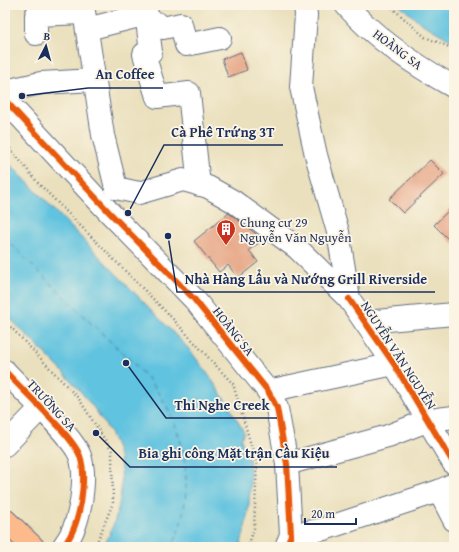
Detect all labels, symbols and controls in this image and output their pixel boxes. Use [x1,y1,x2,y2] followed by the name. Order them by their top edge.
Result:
[369,24,427,74] street label: HOÀNG SA
[26,26,66,66] north arrow
[43,28,51,44] text: B
[88,62,163,88] callout: An Coffee
[95,64,155,84] text: An Coffee
[164,119,283,145] callout: Cà Phê Trứng 3T
[171,122,275,142] text: Cà Phê Trứng 3T
[240,213,352,247] place label: Chung cư 29 Nguyễn Văn Nguyễn
[215,218,237,246] building icon: Chung cư 29 Nguyễn Văn Nguyễn
[177,266,435,292] callout: Nhà Hàng Lẩu và Nướng Grill Riverside
[185,269,427,289] text: Nhà Hàng Lẩu và Nướng Grill Riverside
[356,297,441,414] street label: NGUYỄN VĂN NGUYỄN
[208,303,259,360] street label: HOÀNG SA
[22,375,81,436] street label: TRƯỜNG SA
[166,392,277,418] callout: Thi Nghe Creek
[175,395,270,415] text: Thi Nghe Creek
[130,441,337,467] callout: Bia ghi công Mặt trận Cầu Kiệu
[138,443,330,463] text: Bia ghi công Mặt trận Cầu Kiệu
[305,500,356,526] scale bar
[311,505,335,522] text: 20 m

